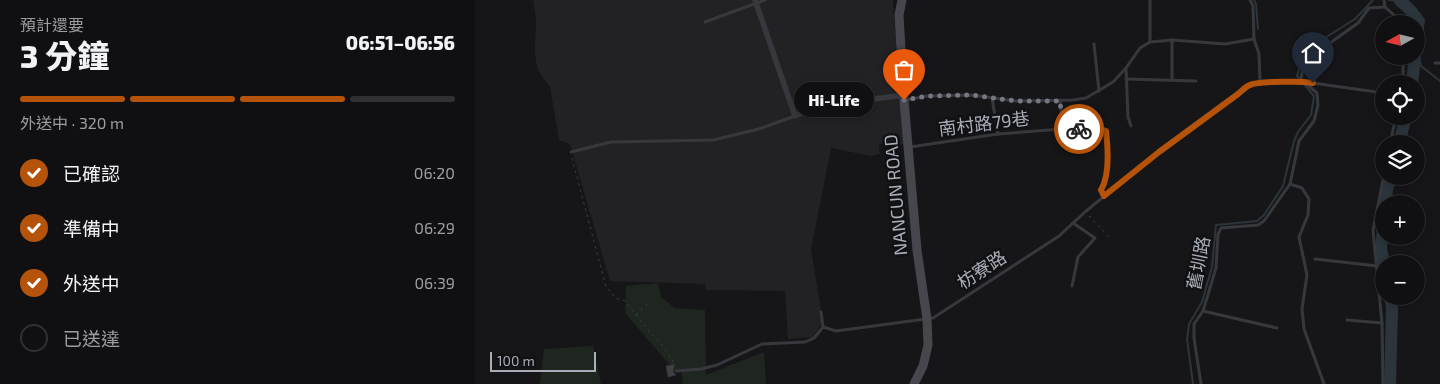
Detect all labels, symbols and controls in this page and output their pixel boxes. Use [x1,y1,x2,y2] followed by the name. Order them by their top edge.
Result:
[20,15,84,34] text: 預計還要
[1375,15,1425,65] north arrow
[1375,15,1425,305] map controls
[346,31,455,54] text: 06:51–06:56
[1292,32,1334,83] pin
[20,36,109,74] text: 3 分鐘
[1299,39,1327,67] icon: home
[883,49,925,100] pin
[890,56,918,84] icon: bag
[1375,75,1425,125] button: locate
[794,82,874,118] callout: Hi-Life
[808,90,860,109] text: Hi-Life
[1054,104,1104,154] courier
[937,107,1031,140] street label: 南村路79巷
[20,113,124,132] text: 外送中 · 320 m
[1065,115,1093,143] icon: bike
[879,133,911,257] street label: NANCUN ROAD
[1375,135,1425,185] button: layers
[20,159,48,187] icon: check
[63,162,120,185] text: 已確認
[414,163,455,182] text: 06:20
[1375,195,1425,245] button: +
[20,214,48,242] icon: check
[63,217,120,240] text: 準備中
[414,218,455,237] text: 06:29
[1182,234,1214,291] street label: 舊圳路
[953,245,1010,293] street label: 枋寮路
[1375,255,1425,305] button: −
[20,269,48,297] icon: check
[63,272,120,295] text: 外送中
[414,273,455,292] text: 06:39
[63,327,120,350] text: 已送達
[490,349,596,372] scale bar
[497,352,535,369] text: 100 m

